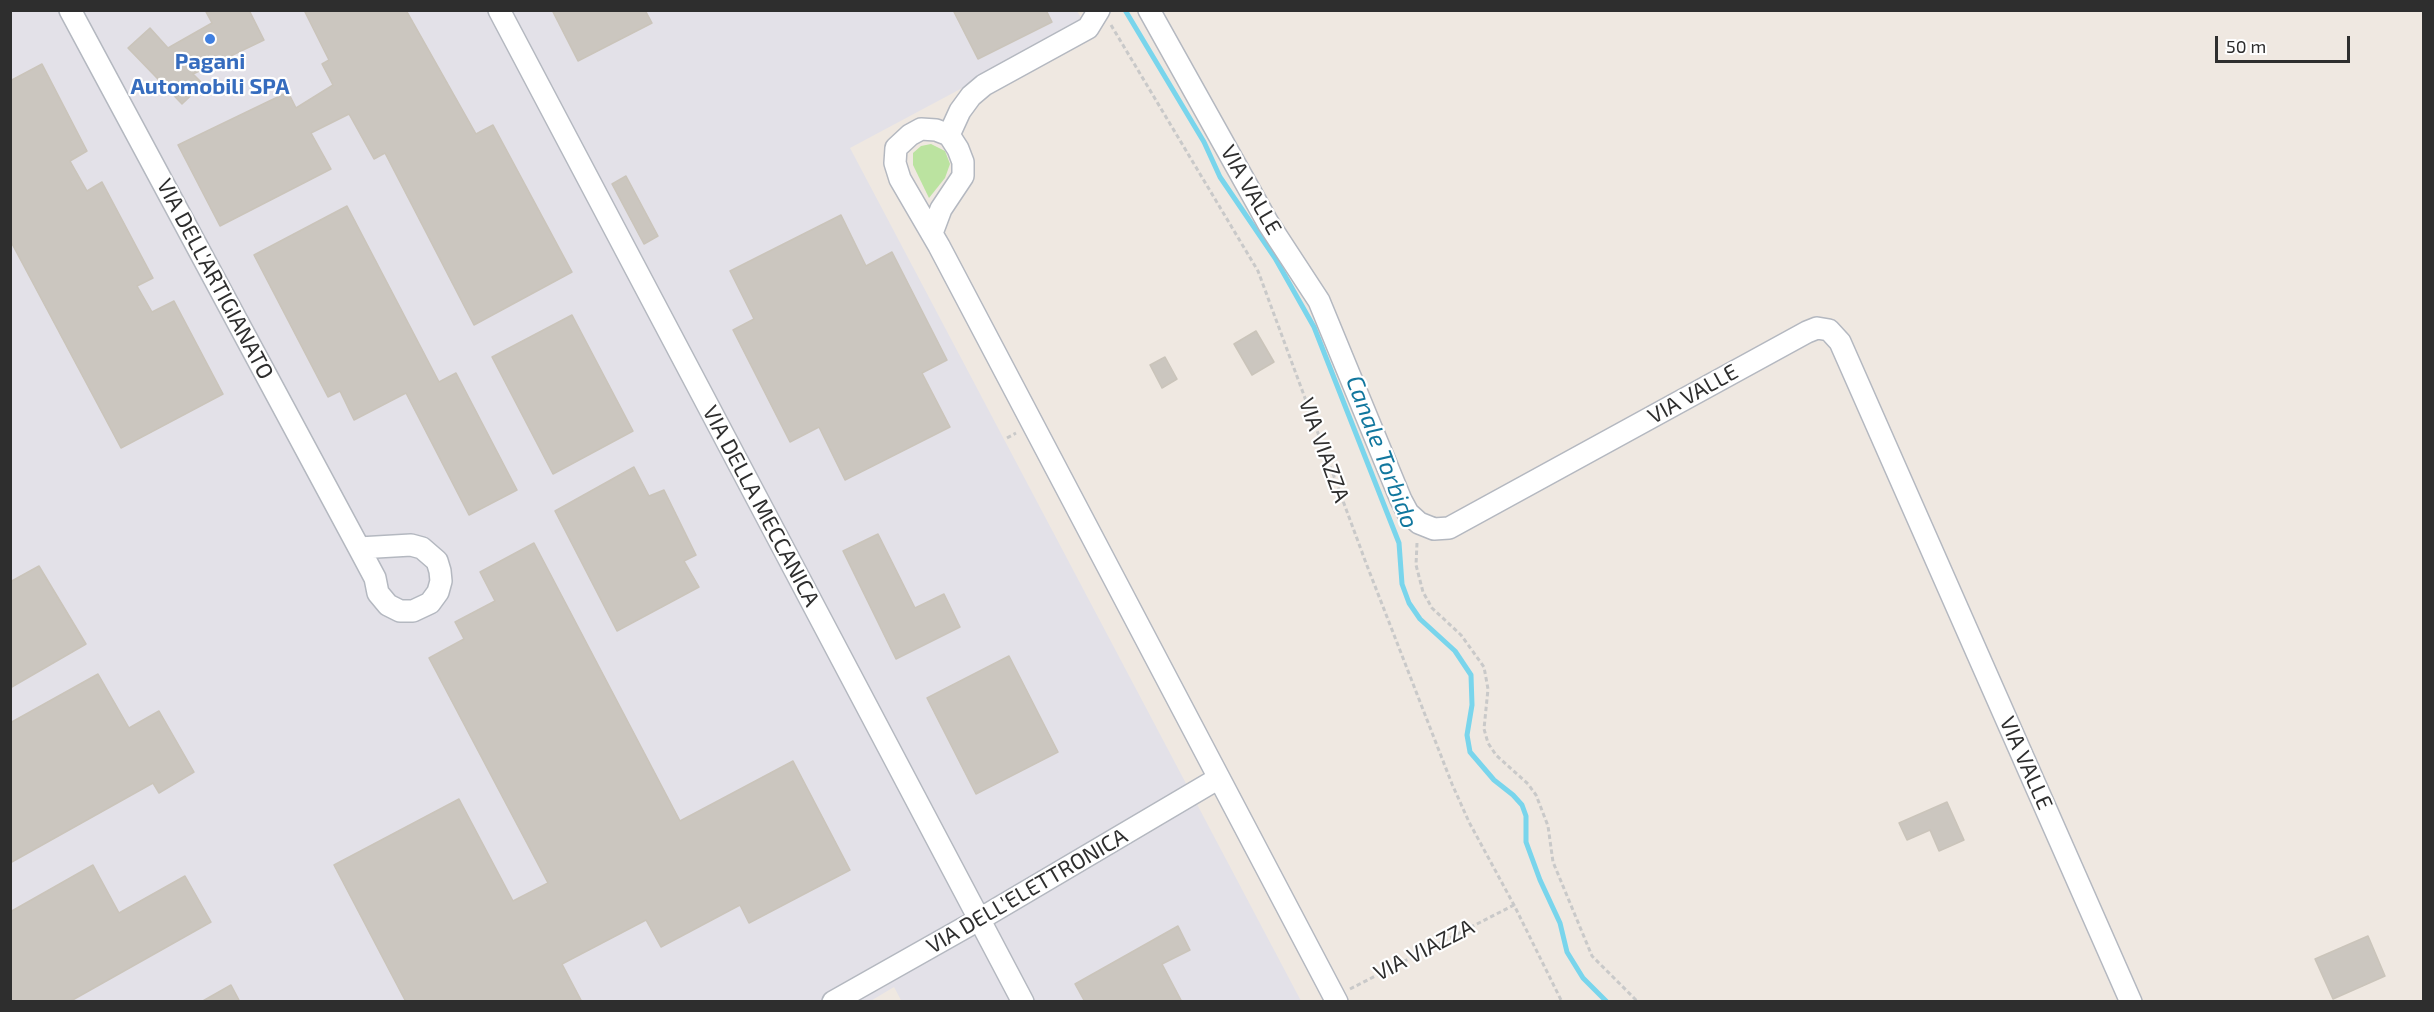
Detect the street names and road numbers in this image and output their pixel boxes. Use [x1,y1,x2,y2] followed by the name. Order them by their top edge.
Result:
[1215,141,1287,239] street label: VIA VALLE
[151,174,279,384] street label: VIA DELL'ARTIGIANATO
[1643,358,1743,430] street label: VIA VALLE
[1293,394,1355,506] street label: VIA VIAZZA
[697,401,825,611] street label: VIA DELLA MECCANICA
[1994,712,2058,814] street label: VIA VALLE
[922,823,1132,959] street label: VIA DELL'ELETTRONICA
[1369,913,1479,987] street label: VIA VIAZZA

